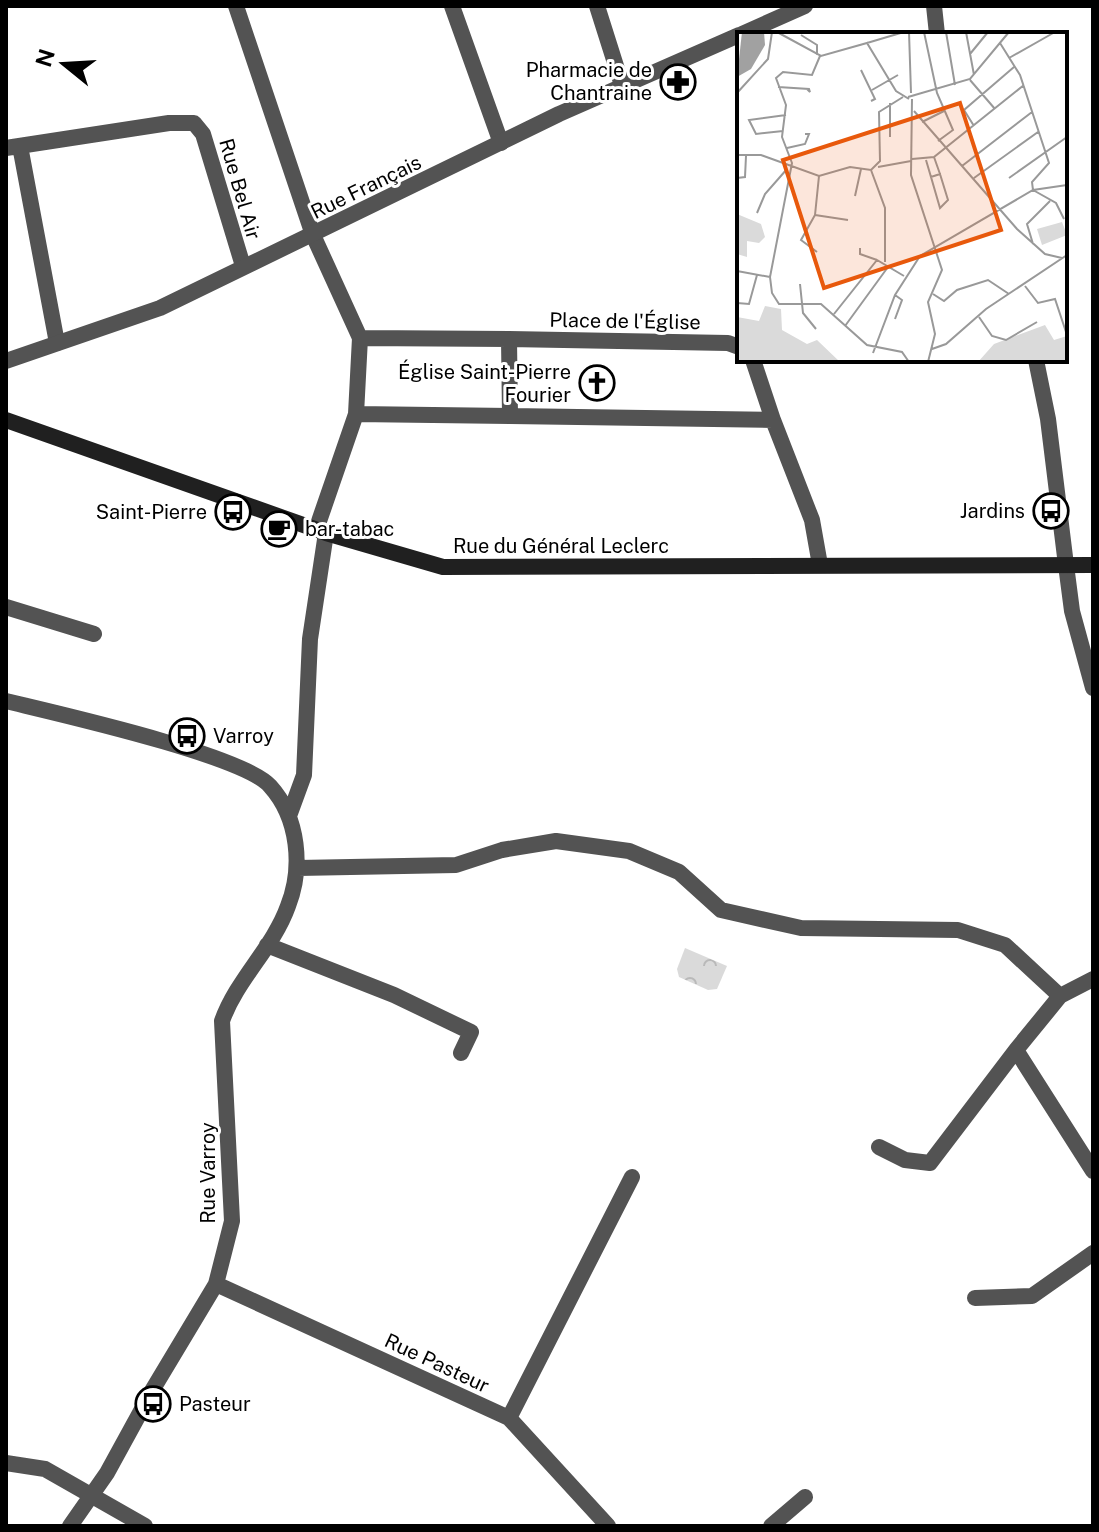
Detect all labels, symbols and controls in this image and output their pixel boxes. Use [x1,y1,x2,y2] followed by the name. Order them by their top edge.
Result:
[24,24,104,104] north arrow
[737,32,1067,362] inset map
[30,46,60,70] text: N
[526,58,652,105] place label: Pharmacie de Chantraine
[659,63,697,101] pharmacy icon: Pharmacie de Chantraine
[214,136,266,242] street label: Rue Bel Air
[307,150,425,224] street label: Rue Français
[549,307,701,334] street label: Place de l'Église
[398,359,571,407] place label: Église Saint-Pierre Fourier
[578,364,616,402] church icon: Église Saint-Pierre Fourier
[1032,492,1070,530] bus stop icon: Jardins
[214,493,252,531] bus stop icon: Saint-Pierre
[960,499,1025,523] place label: Jardins
[96,500,207,524] place label: Saint-Pierre
[260,510,298,548] cafe icon: bar-tabac
[305,517,394,541] place label: bar-tabac
[453,534,669,558] street label: Rue du Général Leclerc
[168,717,206,755] bus stop icon: Varroy
[213,724,274,748] place label: Varroy
[196,1122,220,1224] street label: Rue Varroy
[381,1328,493,1398] street label: Rue Pasteur
[134,1385,172,1423] bus stop icon: Pasteur
[179,1392,251,1416] place label: Pasteur

